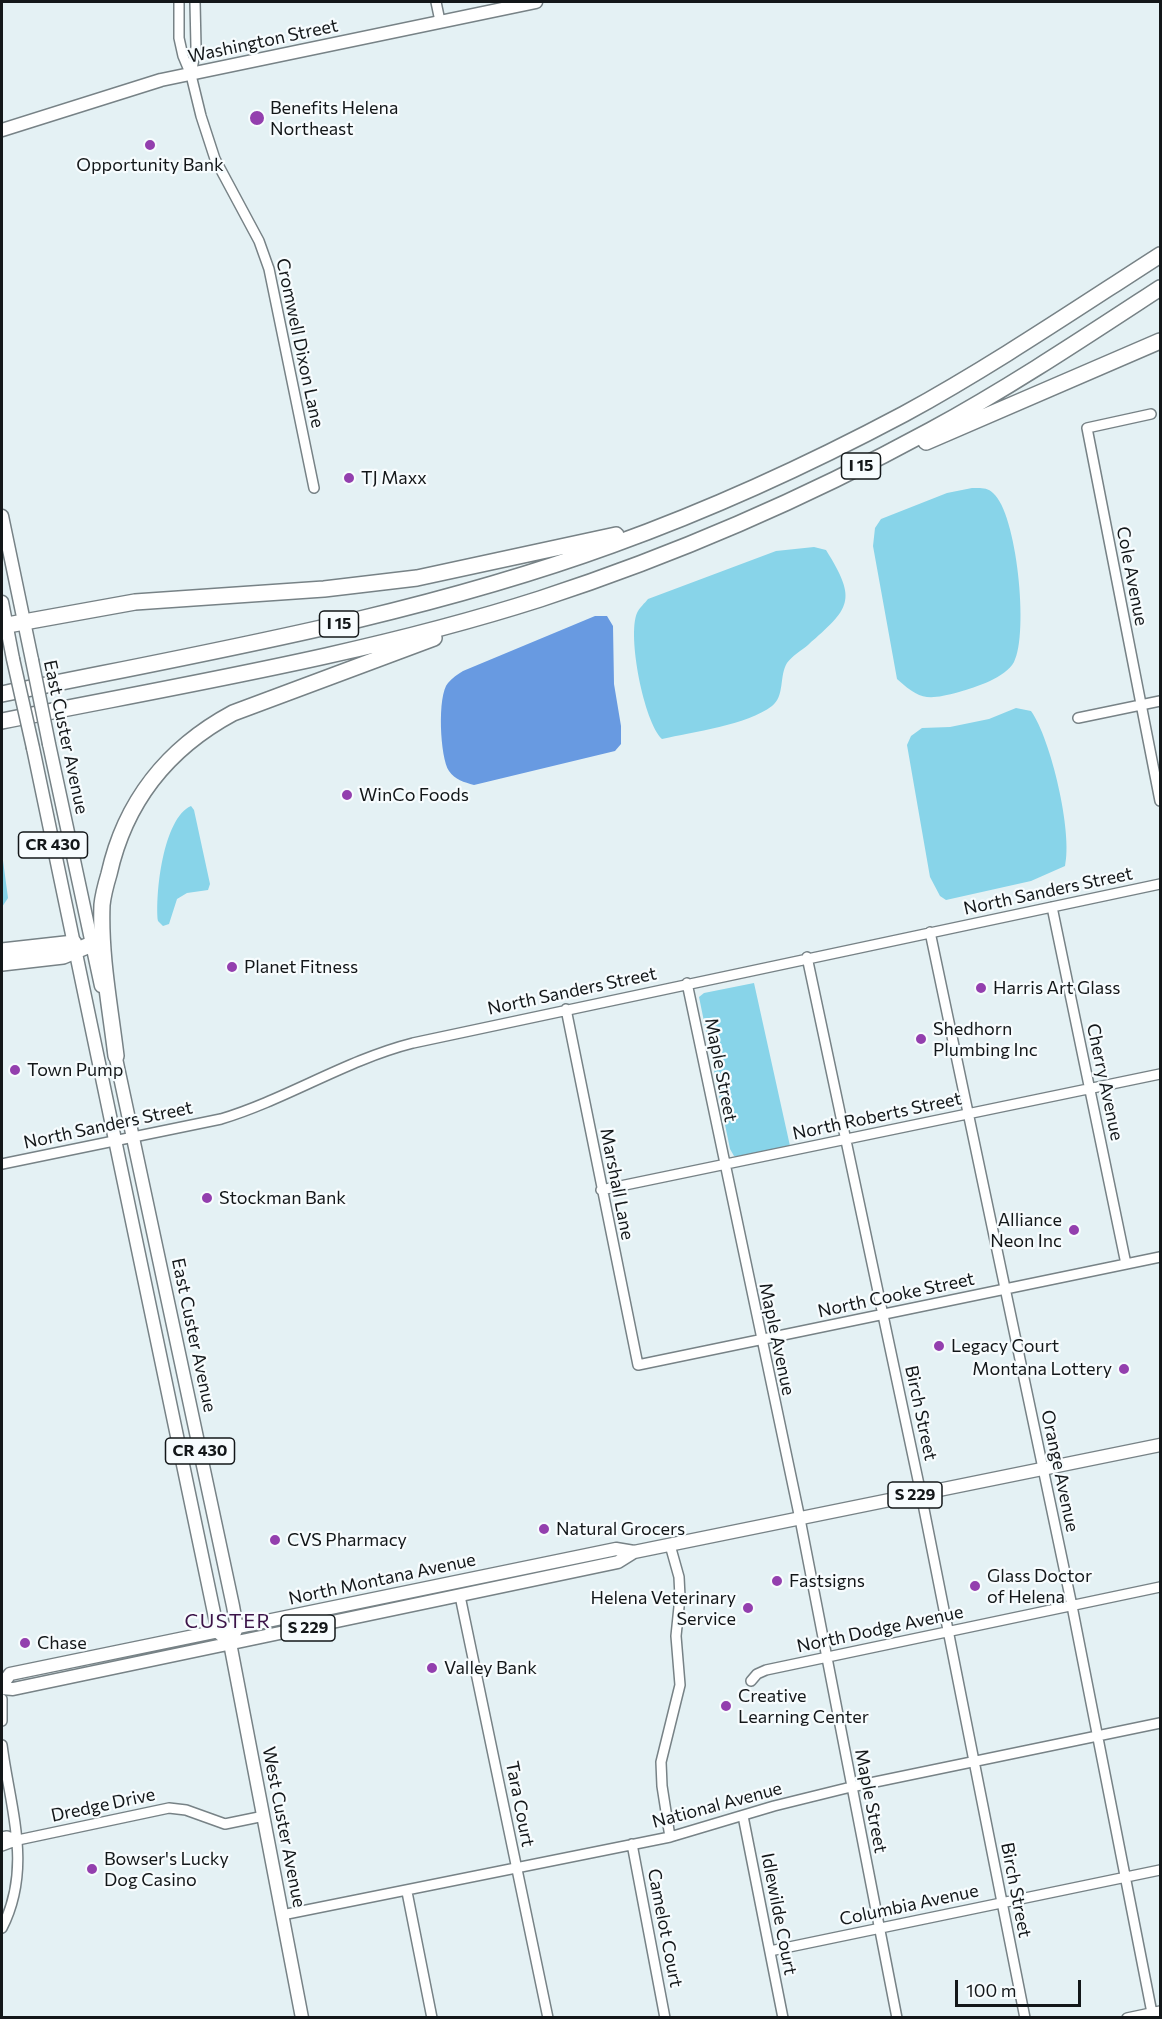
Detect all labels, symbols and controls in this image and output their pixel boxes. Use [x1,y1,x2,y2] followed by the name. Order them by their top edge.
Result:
[186,15,340,67] street label: Washington Street
[270,97,398,140] place label: Benefits Helena Northeast
[248,109,266,127] marker: Benefits Helena Northeast
[143,138,157,152] marker: Opportunity Bank
[76,154,224,176] place label: Opportunity Bank
[271,256,329,430] street label: Cromwell Dixon Lane
[842,453,880,479] road number: I 15
[361,467,427,489] place label: TJ Maxx
[342,471,356,485] marker: TJ Maxx
[1112,525,1152,627] street label: Cole Avenue
[320,611,358,637] road number: I 15
[39,658,93,816] street label: East Custer Avenue
[359,784,469,806] place label: WinCo Foods
[340,788,354,802] marker: WinCo Foods
[19,832,88,858] road number: CR 430
[962,863,1134,919] street label: North Sanders Street
[244,956,358,978] place label: Planet Fitness
[225,960,239,974] marker: Planet Fitness
[486,963,658,1019] street label: North Sanders Street
[993,977,1121,999] place label: Harris Art Glass
[974,981,988,995] marker: Harris Art Glass
[700,1016,742,1124] street label: Maple Street
[933,1018,1038,1060] place label: Shedhorn Plumbing Inc
[1082,1021,1128,1143] street label: Cherry Avenue
[914,1032,928,1046] marker: Shedhorn Plumbing Inc
[27,1059,123,1081] place label: Town Pump
[8,1063,22,1077] marker: Town Pump
[791,1088,963,1144] street label: North Roberts Street
[22,1097,194,1153] street label: North Sanders Street
[596,1126,638,1242] street label: Marshall Lane
[219,1187,346,1209] place label: Stockman Bank
[200,1191,214,1205] marker: Stockman Bank
[990,1209,1062,1252] place label: Alliance Neon Inc
[1067,1223,1081,1237] marker: Alliance Neon Inc
[167,1256,221,1414] street label: East Custer Avenue
[816,1268,976,1322] street label: North Cooke Street
[755,1281,799,1397] street label: Maple Avenue
[951,1335,1059,1357] place label: Legacy Court
[932,1339,946,1353] marker: Legacy Court
[972,1358,1112,1380] place label: Montana Lottery
[1117,1362,1131,1376] marker: Montana Lottery
[900,1363,942,1463] street label: Birch Street
[1037,1408,1083,1534] street label: Orange Avenue
[166,1438,234,1464] road number: CR 430
[888,1482,942,1508] road number: S 229
[556,1518,685,1540] place label: Natural Grocers
[537,1522,551,1536] marker: Natural Grocers
[287,1529,407,1551] place label: CVS Pharmacy
[268,1533,282,1547] marker: CVS Pharmacy
[286,1549,478,1609] street label: North Montana Avenue
[987,1565,1092,1608] place label: Glass Doctor of Helena
[789,1570,865,1592] place label: Fastsigns
[770,1574,784,1588] marker: Fastsigns
[968,1579,982,1593] marker: Glass Doctor of Helena
[591,1587,736,1630] place label: Helena Veterinary Service
[741,1601,755,1615] marker: Helena Veterinary Service
[795,1601,965,1657] street label: North Dodge Avenue
[185,1609,271,1633] district label: CUSTER
[281,1615,335,1641] road number: S 229
[37,1632,87,1654] place label: Chase
[18,1636,32,1650] marker: Chase
[444,1657,537,1679] place label: Valley Bank
[425,1661,439,1675] marker: Valley Bank
[738,1685,869,1728] place label: Creative Learning Center
[719,1699,733,1713] marker: Creative Learning Center
[258,1745,310,1909] street label: West Custer Avenue
[850,1747,892,1855] street label: Maple Street
[501,1759,539,1849] street label: Tara Court
[650,1777,784,1833] street label: National Avenue
[49,1783,157,1827] street label: Dredge Drive
[996,1840,1036,1940] street label: Birch Street
[104,1848,229,1890] place label: Bowser's Lucky Dog Casino
[757,1851,801,1977] street label: Idlewilde Court
[85,1862,99,1876] marker: Bowser's Lucky Dog Casino
[643,1867,687,1989] street label: Camelot Court
[838,1880,980,1930] street label: Columbia Avenue
[958,1968,1084,2006] scale bar
[966,1979,1016,2001] text: 100 m

